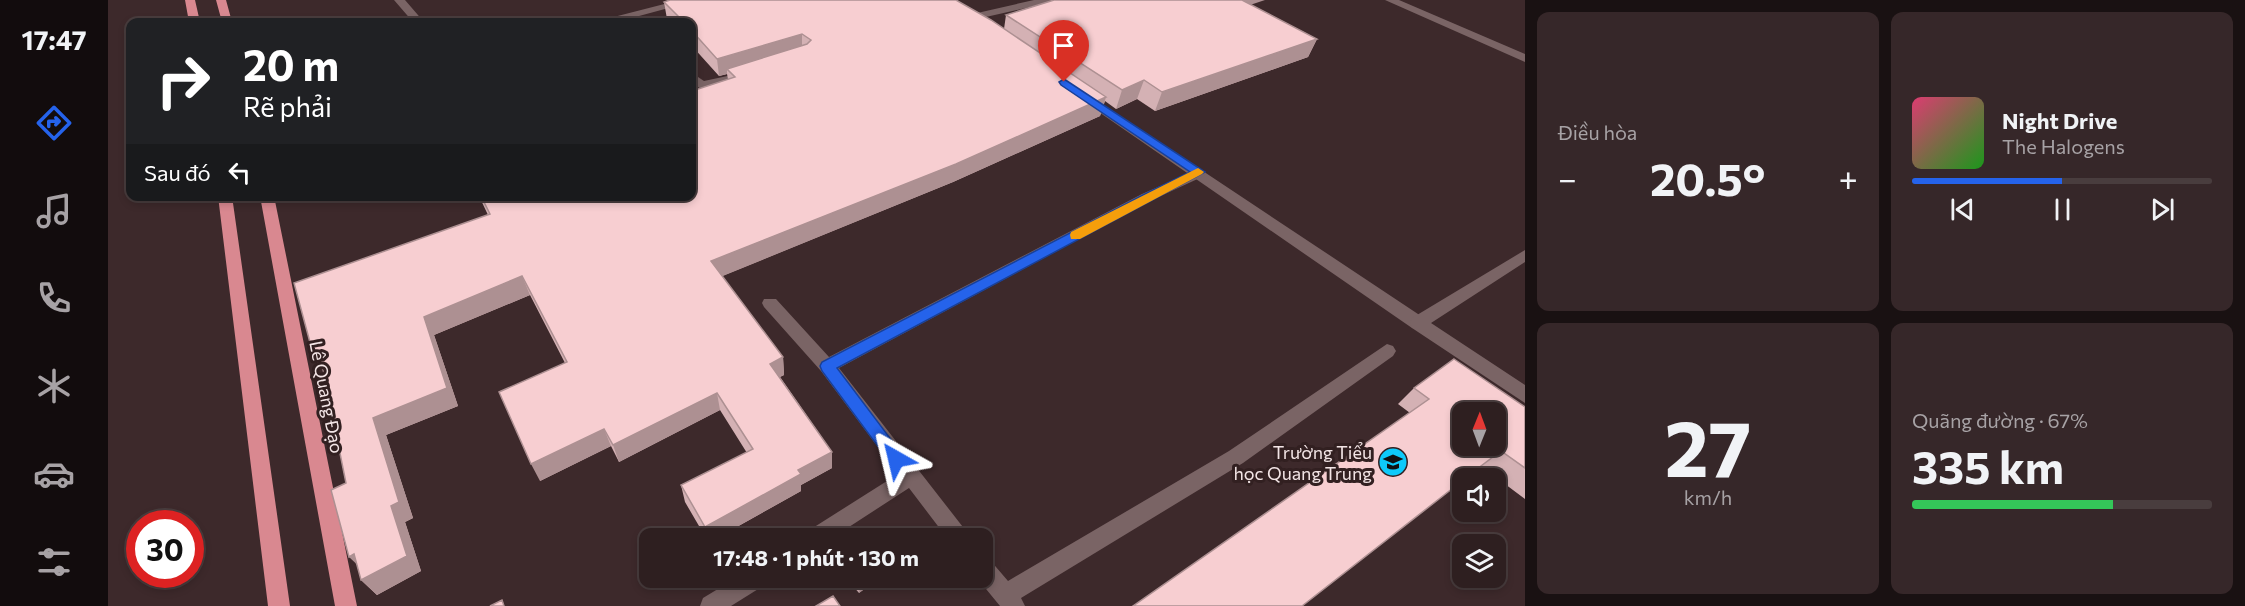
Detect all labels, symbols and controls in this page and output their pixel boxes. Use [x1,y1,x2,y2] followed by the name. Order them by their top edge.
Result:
[1038,20,1089,82] pin
[21,23,87,56] text: 17:47
[1047,29,1080,62] icon: arrive
[243,38,339,90] text: 20 m
[144,42,222,120] icon: right
[243,90,332,123] text: Rẽ phải
[33,102,75,144] icon: directions
[2002,107,2117,134] text: Night Drive
[1558,120,1637,144] text: Điều hòa
[2002,134,2125,158] text: The Halogens
[1650,150,1765,205] text: 20.5°
[223,156,256,189] icon: left
[1558,157,1577,198] text: −
[1839,157,1858,198] text: +
[144,159,211,186] text: Sau đó
[33,190,75,232] icon: music
[1946,193,1979,226] icon: previous
[2046,193,2079,226] icon: pause
[2146,193,2179,226] icon: next
[33,277,75,319] icon: phone
[305,339,349,455] street label: Lê Quang Đạo
[33,365,75,407] icon: climate
[1665,398,1751,493] text: 27
[1452,402,1506,456] north arrow
[1452,402,1506,588] map controls
[1912,408,2088,432] text: Quãng đường · 67%
[864,427,928,491] position arrow
[1912,438,2064,493] text: 335 km
[1234,441,1372,484] place label: Trường Tiểu học Quang Trung
[1377,446,1409,478] school or university icon: Trường Tiểu học Quang Trung
[33,453,75,495] icon: car
[1452,468,1506,522] button: sound
[1684,485,1732,509] text: km/h
[126,510,204,588] speed limit sign: 30
[1452,534,1506,588] button: layers
[33,541,75,583] icon: filters
[713,544,919,571] text: 17:48 · 1 phút · 130 m

